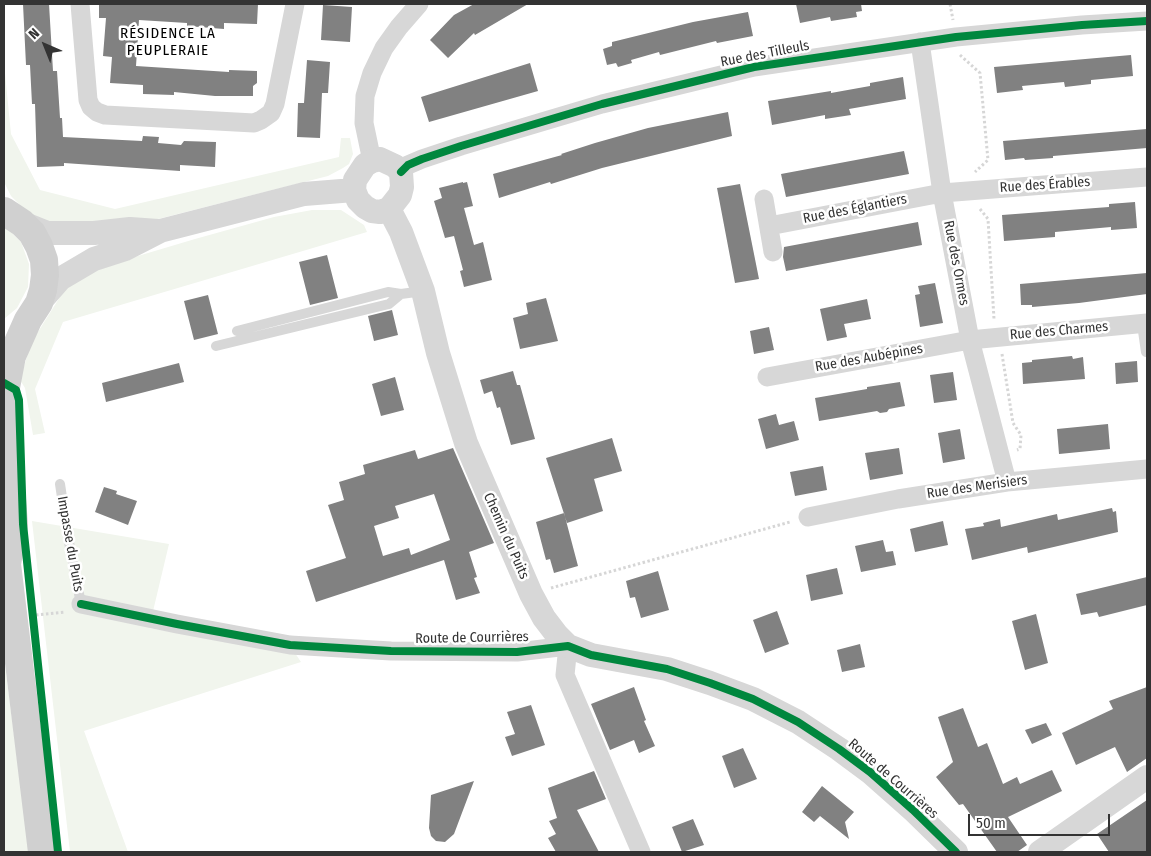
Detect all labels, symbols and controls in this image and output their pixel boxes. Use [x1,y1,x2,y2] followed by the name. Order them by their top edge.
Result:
[20,20,70,70] north arrow
[25,25,43,43] text: N
[119,25,217,60] district label: RÉSIDENCE LA PEUPLERAIE
[719,37,811,71] street label: Rue des Tilleuls
[999,173,1091,197] street label: Rue des Érables
[802,191,908,227] street label: Rue des Églantiers
[940,219,972,307] street label: Rue des Ormes
[1009,318,1109,344] street label: Rue des Charmes
[814,340,924,376] street label: Rue des Aubépines
[926,472,1028,502] street label: Rue des Merisiers
[479,490,533,582] street label: Chemin du Puits
[53,495,87,593] street label: Impasse du Puits
[415,629,529,647] street label: Route de Courrières
[845,735,941,823] street label: Route de Courrières
[971,804,1114,836] scale bar
[976,814,1006,832] text: 50 m

